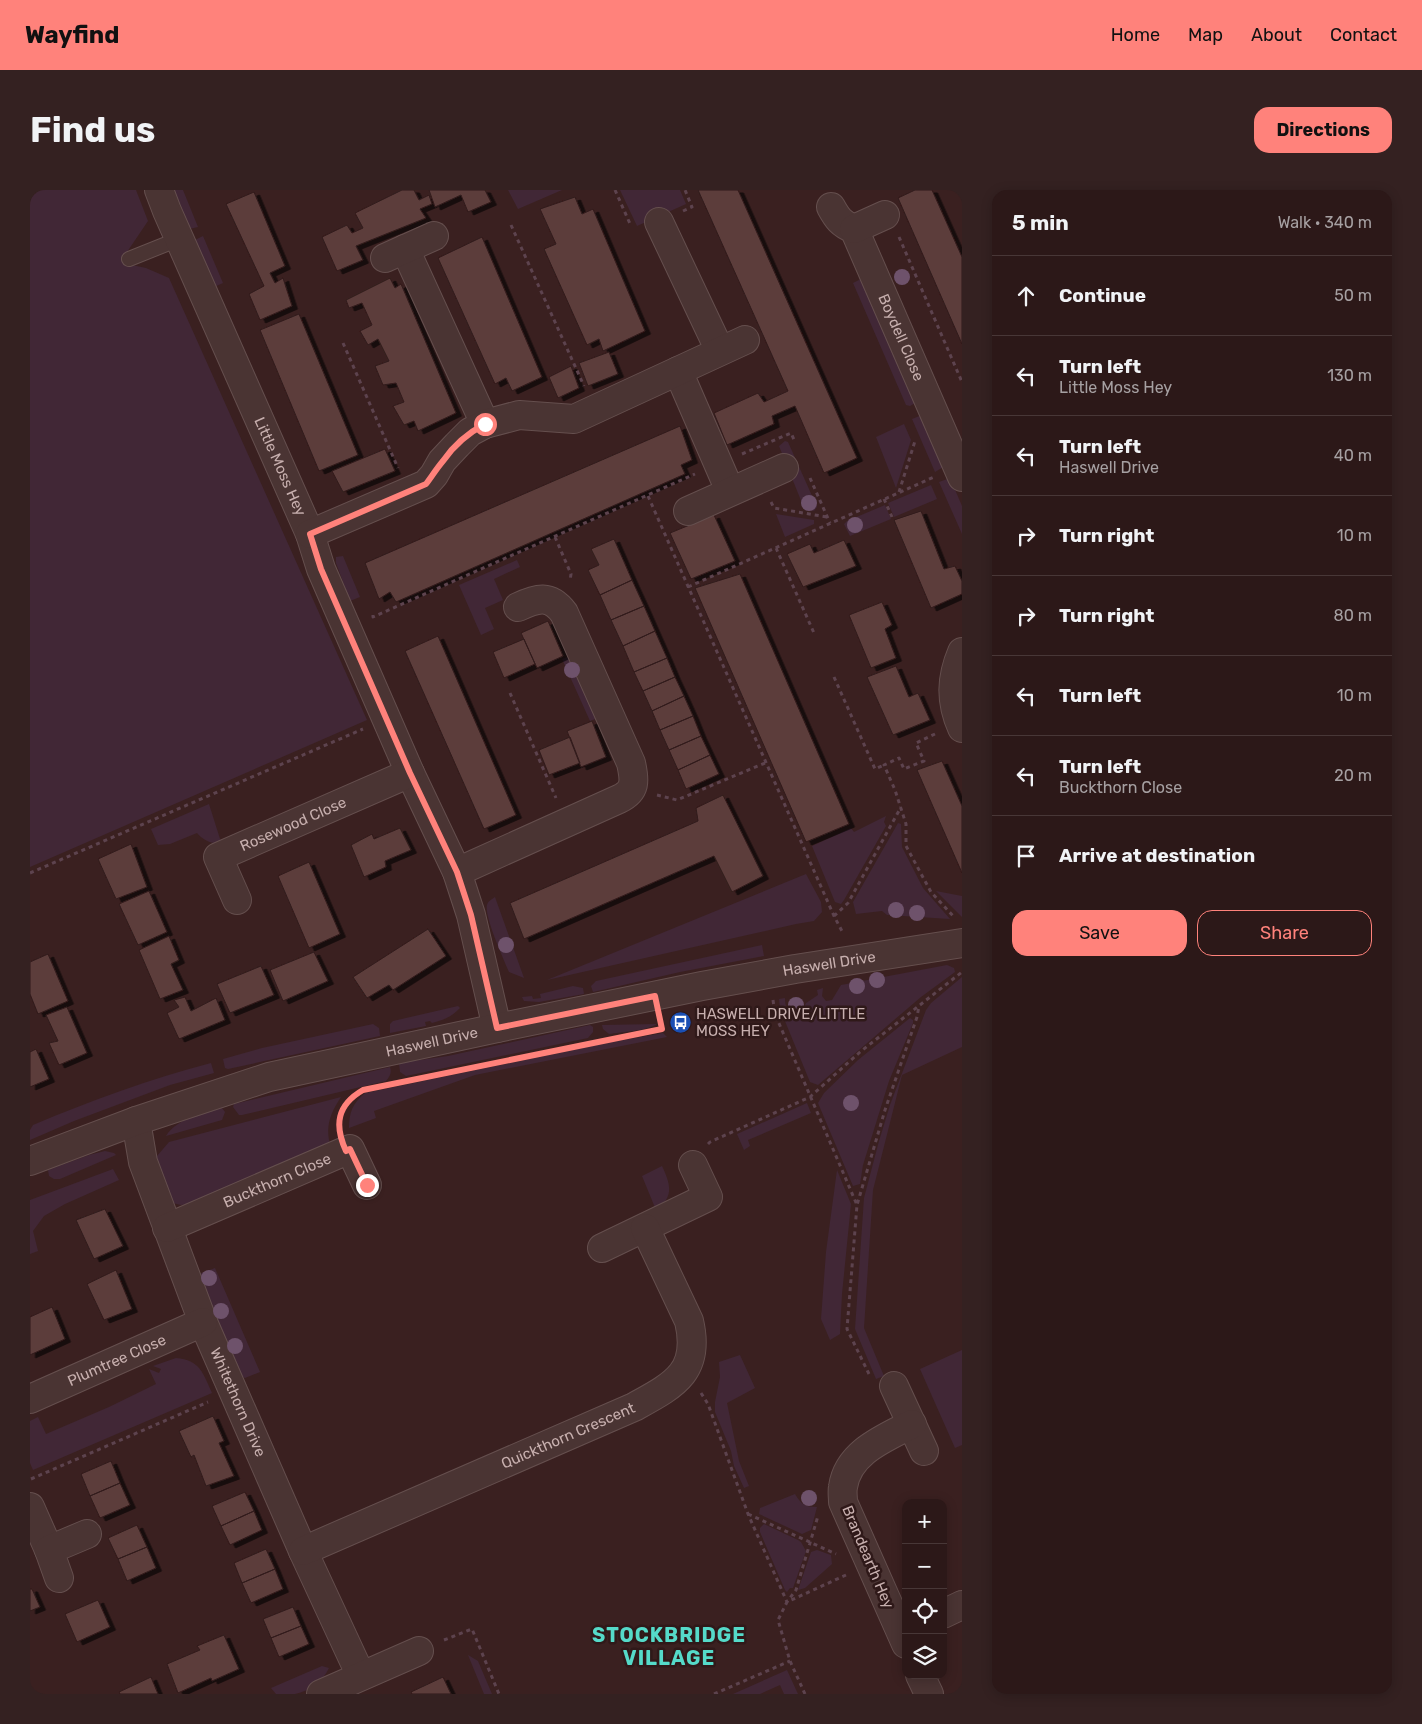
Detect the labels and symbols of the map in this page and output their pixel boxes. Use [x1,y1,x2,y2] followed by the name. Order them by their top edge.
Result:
[874,291,928,384] street label: Boydell Close
[474,413,497,436] route start
[250,414,310,519] street label: Little Moss Hey
[237,793,349,855] street label: Rosewood Close
[781,948,877,980] street label: Haswell Drive
[696,1005,865,1040] place label: HASWELL DRIVE/LITTLE MOSS HEY
[668,1011,692,1035] bus stop icon: HASWELL DRIVE/LITTLE MOSS HEY
[384,1023,480,1061] street label: Haswell Drive
[221,1149,334,1212] street label: Buckthorn Close
[356,1174,379,1197] route end
[65,1331,169,1390] street label: Plumtree Close
[206,1345,270,1460] street label: Whitethorn Drive
[498,1399,638,1473] street label: Quickthorn Crescent
[838,1503,898,1611] street label: Brandearth Hey
[592,1623,746,1670] district label: STOCKBRIDGE VILLAGE

